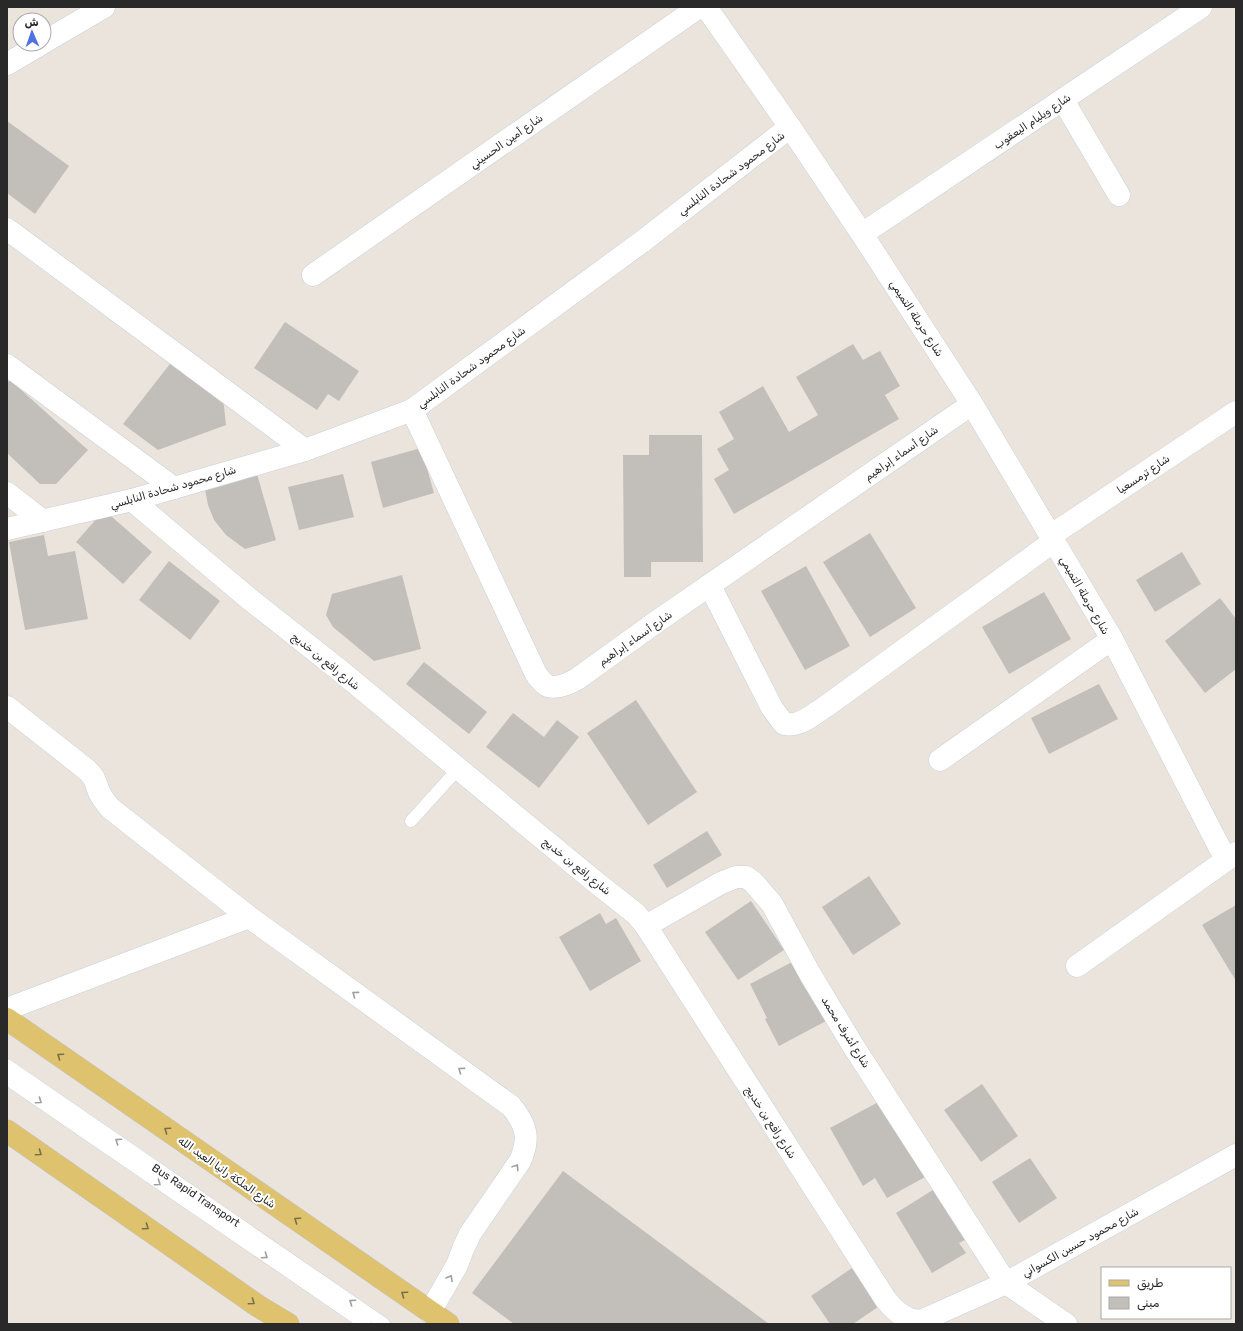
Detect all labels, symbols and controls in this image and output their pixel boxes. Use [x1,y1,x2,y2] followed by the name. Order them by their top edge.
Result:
[12,12,52,52] north arrow
[24,16,39,29] text: ش
[991,91,1074,154] street label: شارع ويليام اليعقوب
[467,111,547,173] street label: شارع أمين الحسيني
[675,129,789,219] street label: شارع محمود شحادة النابلسي
[885,278,946,360] street label: شارع حرملة التميمي
[415,324,529,413] street label: شارع محمود شحادة النابلسي
[862,423,942,485] street label: شارع أسماء إبراهيم
[1114,452,1173,498] street label: شارع ترمسعيا
[109,463,238,514] street label: شارع محمود شحادة النابلسي
[1055,554,1112,638] street label: شارع حرملة التميمي
[596,608,676,670] street label: شارع أسماء إبراهيم
[288,630,362,694] street label: شارع رافع بن خديج
[539,835,613,899] street label: شارع رافع بن خديج
[353,991,360,998] one-way arrow
[817,994,873,1071] street label: شارع أشرف محمد
[57,1053,64,1061] one-way arrow
[458,1068,465,1075] one-way arrow
[741,1084,799,1162] street label: شارع رافع بن خديج
[35,1096,42,1104] one-way arrow
[164,1127,171,1135] one-way arrow
[174,1134,278,1213] street label: شارع الملكة رانيا العبد الله
[115,1138,122,1146] one-way arrow
[35,1148,42,1156] one-way arrow
[149,1161,243,1230] street label: Bus Rapid Transport
[511,1164,519,1171] one-way arrow
[153,1178,160,1185] one-way arrow
[1020,1205,1142,1282] street label: شارع محمود حسين الكسواني
[294,1217,301,1225] one-way arrow
[141,1222,148,1229] one-way arrow
[261,1251,268,1259] one-way arrow
[1101,1267,1231,1319] legend
[445,1275,452,1282] one-way arrow
[1137,1276,1163,1291] text: طريق
[401,1291,408,1299] one-way arrow
[1137,1296,1160,1311] text: مبنى
[248,1297,255,1304] one-way arrow
[349,1299,356,1307] one-way arrow

